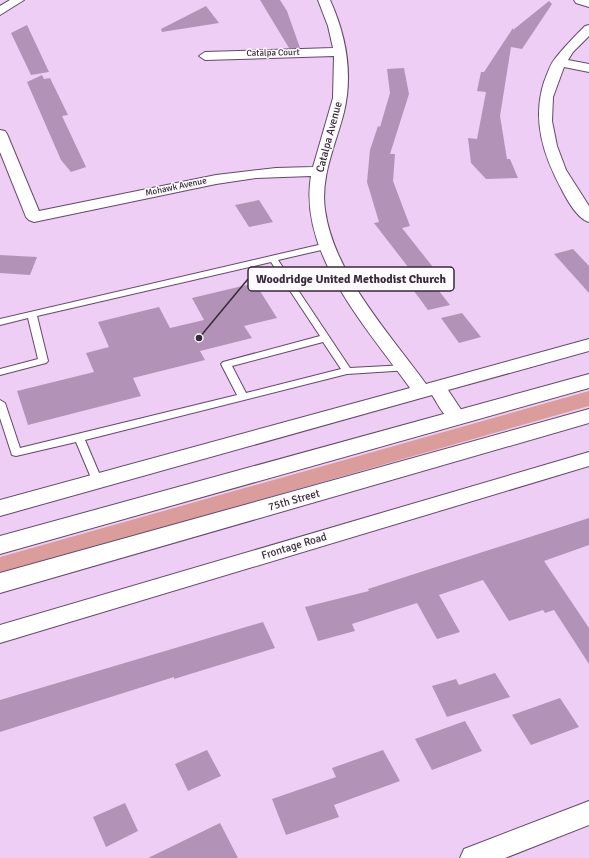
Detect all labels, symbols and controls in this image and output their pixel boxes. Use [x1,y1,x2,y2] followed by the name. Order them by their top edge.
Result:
[246,47,300,59] street label: Catalpa Court
[313,100,345,174] street label: Catalpa Avenue
[144,175,208,199] street label: Mohawk Avenue
[248,267,454,291] callout: Woodridge United Methodist Church
[256,272,446,287] text: Woodridge United Methodist Church
[267,486,321,514] street label: 75th Street
[260,530,328,562] street label: Frontage Road

